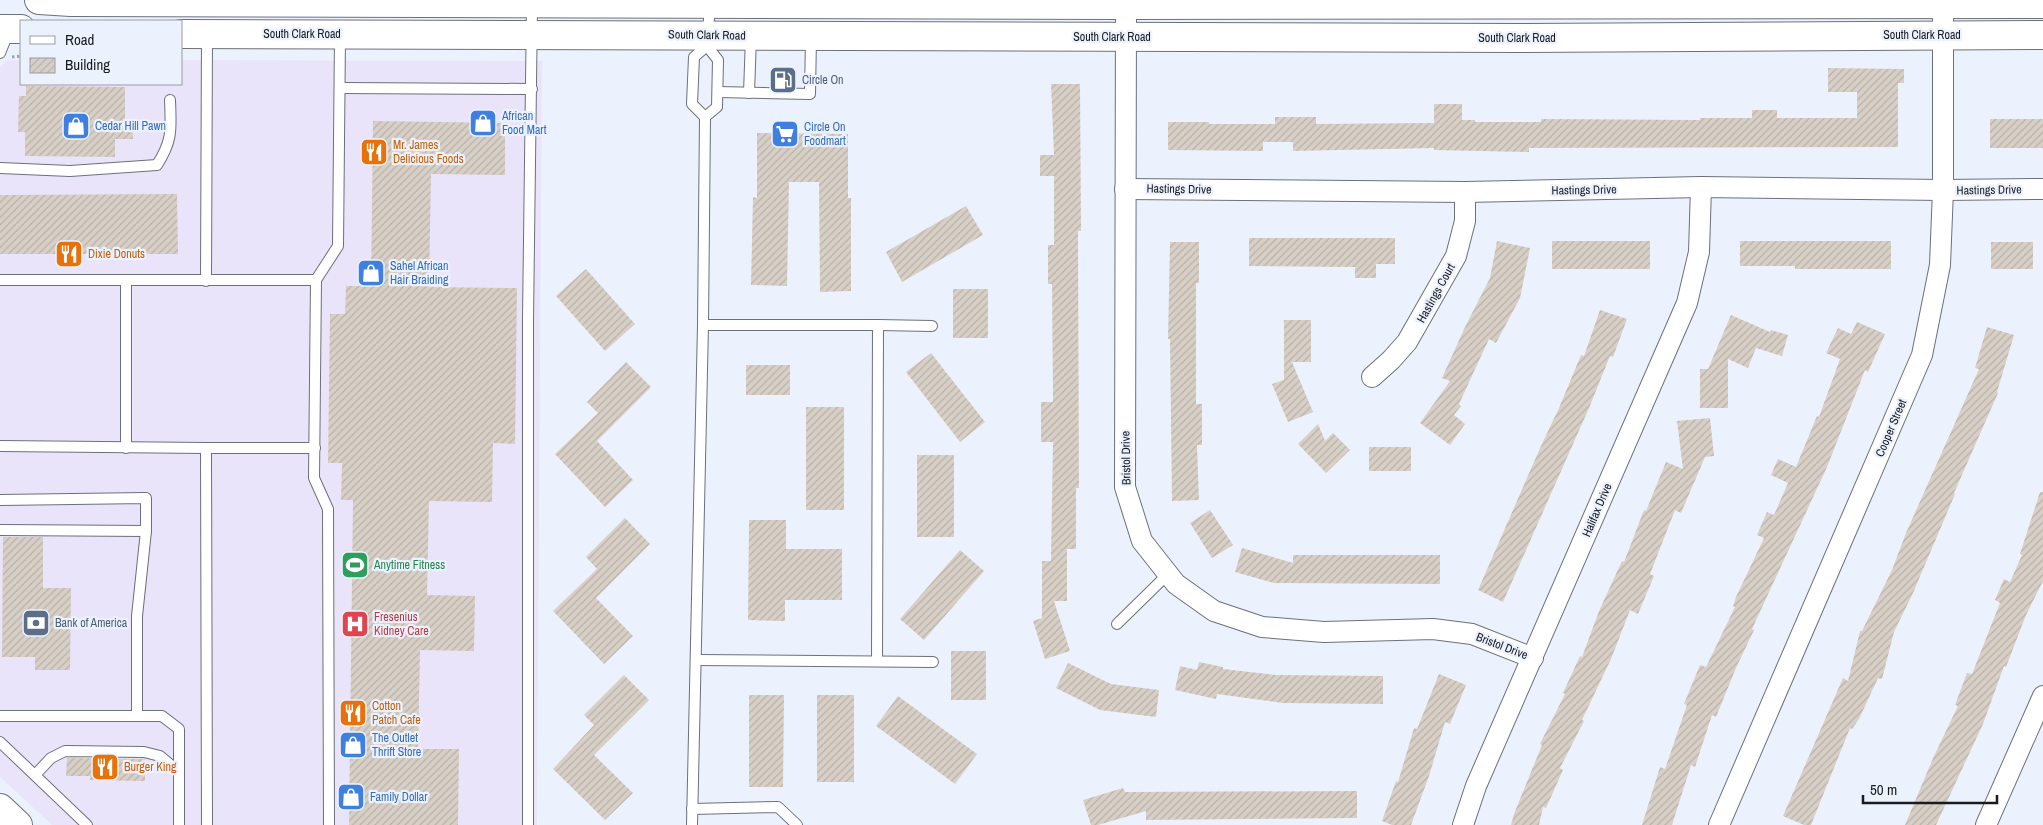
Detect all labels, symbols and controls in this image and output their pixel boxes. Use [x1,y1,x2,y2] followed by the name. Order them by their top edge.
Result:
[20,20,182,85] legend
[263,26,341,42] street label: South Clark Road
[668,26,746,44] street label: South Clark Road
[1883,27,1961,43] street label: South Clark Road
[65,29,94,50] text: Road
[1073,29,1151,45] street label: South Clark Road
[1478,30,1556,46] street label: South Clark Road
[65,54,110,75] text: Building
[768,65,798,95] fuel station icon: Circle On
[802,72,844,88] place label: Circle On
[468,108,498,138] shop icon: African Food Mart
[501,108,547,138] place label: African Food Mart
[61,111,91,141] shop icon: Cedar Hill Pawn
[95,118,166,134] place label: Cedar Hill Pawn
[770,119,800,149] supermarket icon: Circle On Foodmart
[804,119,846,149] place label: Circle On Foodmart
[359,137,389,167] restaurant icon: Mr. James Delicious Foods
[393,137,464,167] place label: Mr. James Delicious Foods
[1146,180,1212,198] street label: Hastings Drive
[1551,181,1617,199] street label: Hastings Drive
[1956,181,2022,199] street label: Hastings Drive
[54,239,84,269] restaurant icon: Dixie Donuts
[88,246,145,262] place label: Dixie Donuts
[356,258,386,288] shop icon: Sahel African Hair Braiding
[390,258,449,288] place label: Sahel African Hair Braiding
[1413,260,1459,326] street label: Hastings Court
[1872,396,1910,459] street label: Cooper Street
[1118,431,1134,485] street label: Bristol Drive
[1579,481,1615,539] street label: Halifax Drive
[340,550,370,580] sports icon: Anytime Fitness
[373,557,445,573] place label: Anytime Fitness
[21,608,51,638] bank icon: Bank of America
[340,609,370,639] hospital icon: Fresenius Kidney Care
[374,609,429,639] place label: Fresenius Kidney Care
[55,615,128,631] place label: Bank of America
[1474,629,1530,663] street label: Bristol Drive
[338,698,368,728] restaurant icon: Cotton Patch Cafe
[372,698,421,728] place label: Cotton Patch Cafe
[338,730,368,760] shop icon: The Outlet Thrift Store
[372,730,421,760] place label: The Outlet Thrift Store
[90,752,120,782] restaurant icon: Burger King
[124,759,177,775] place label: Burger King
[1863,772,1997,804] scale bar
[1870,779,1897,800] text: 50 m
[336,782,366,812] shop icon: Family Dollar
[370,789,428,805] place label: Family Dollar

